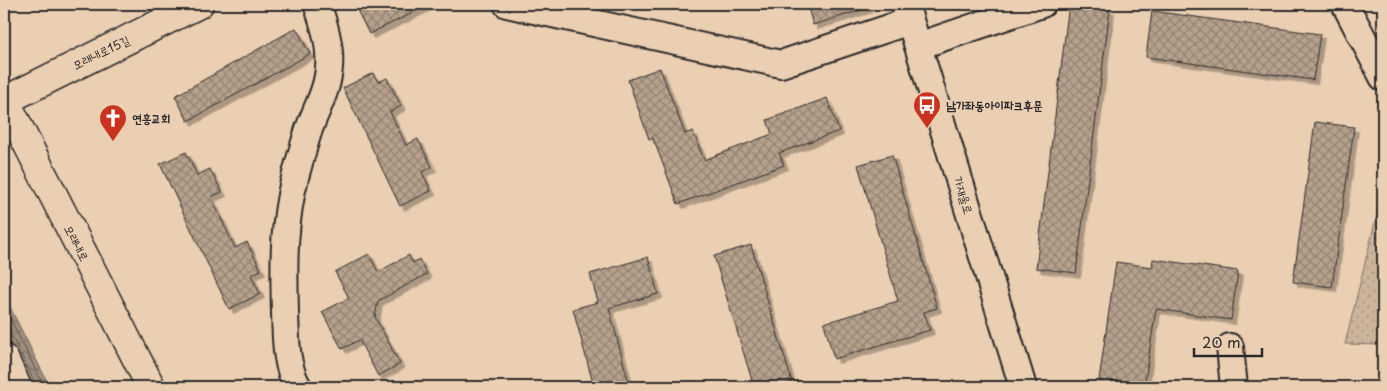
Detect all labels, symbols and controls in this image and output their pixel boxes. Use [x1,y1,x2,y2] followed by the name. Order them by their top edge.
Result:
[69,30,133,74] street label: 모래내로15길
[912,90,942,129] bus stop icon: 남가좌동아이파크후문
[946,96,1043,114] place label: 남가좌동아이파크후문
[98,103,128,142] church icon: 연흥교회
[132,109,171,127] place label: 연흥교회
[950,174,978,216] street label: 가재울로
[60,222,94,264] street label: 모래내로
[1194,326,1262,358] scale bar
[1202,330,1241,353] text: 20 m

